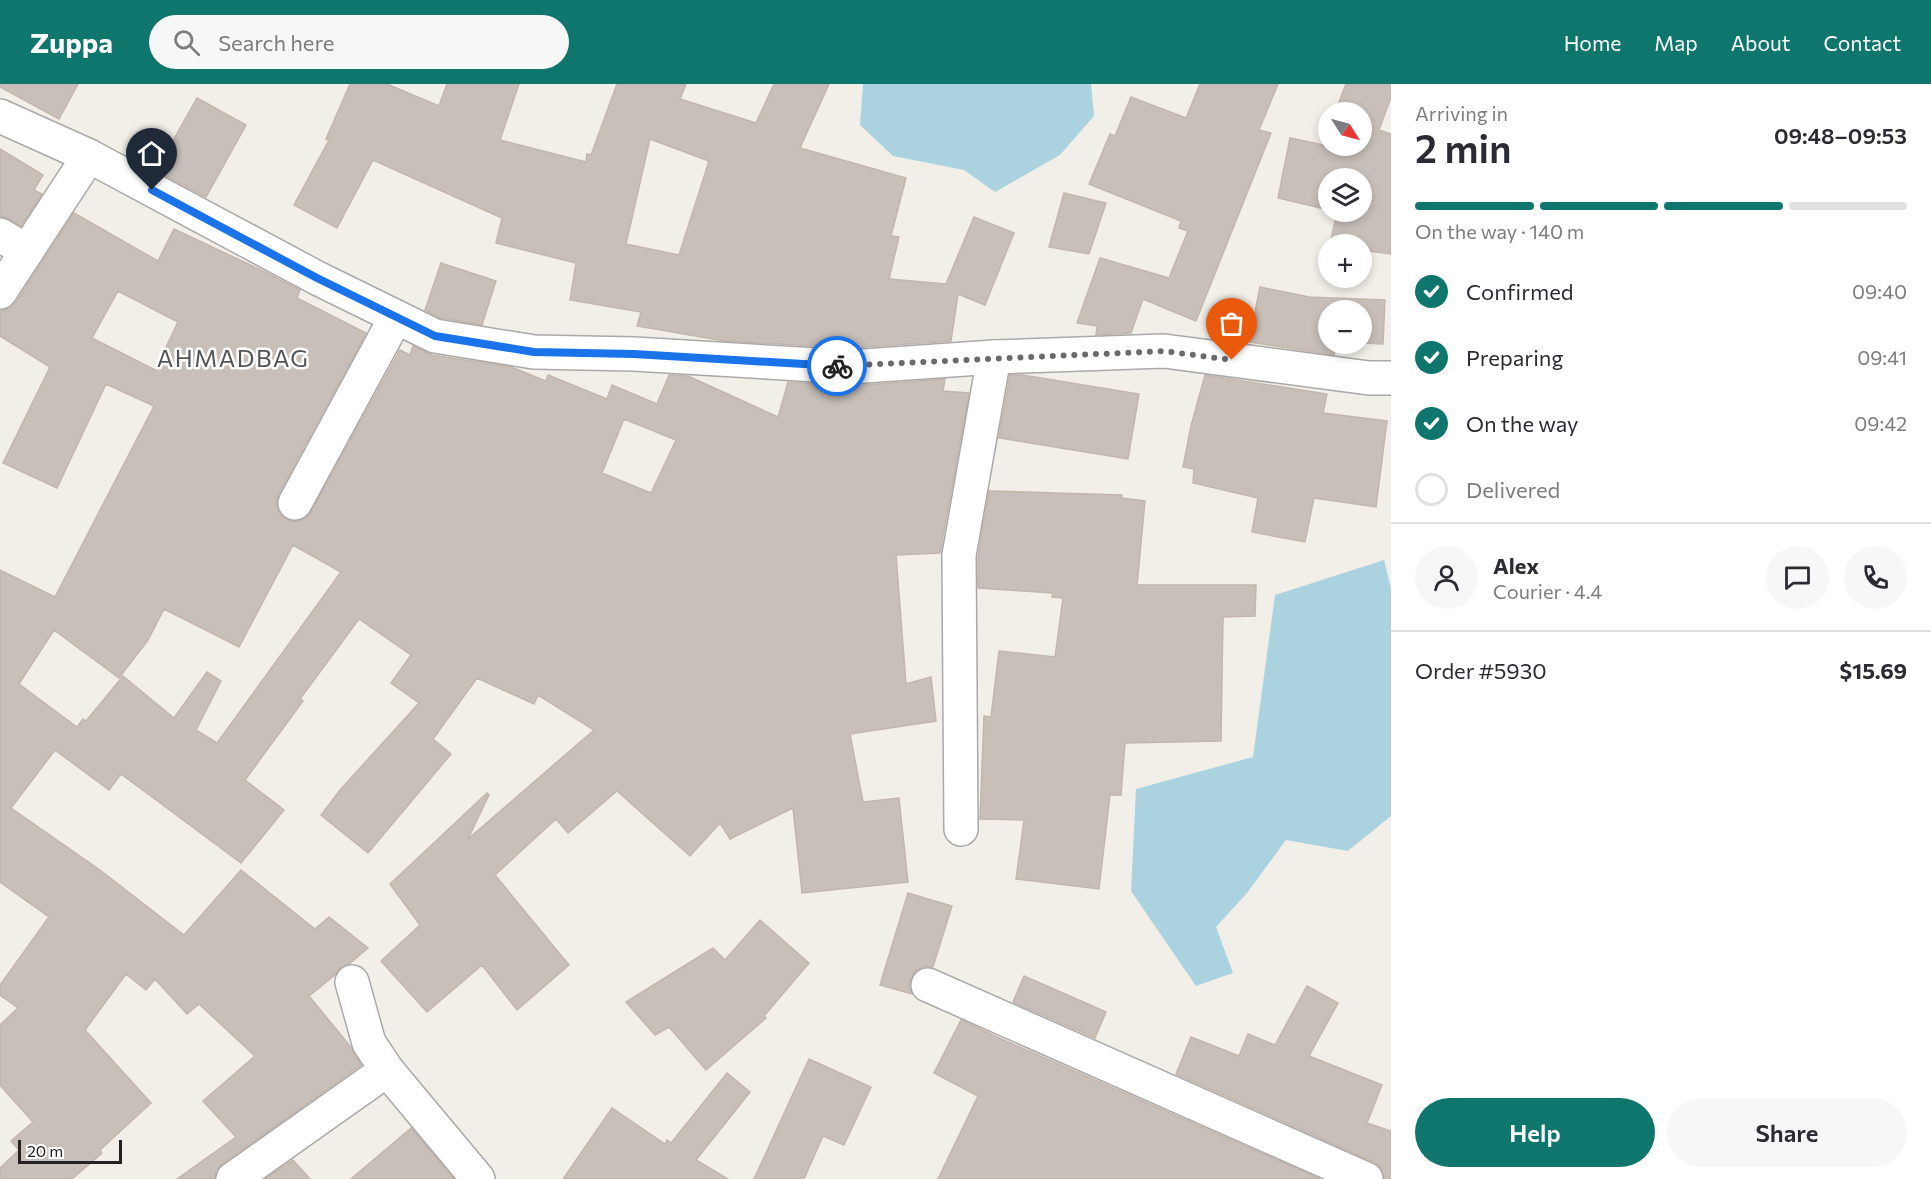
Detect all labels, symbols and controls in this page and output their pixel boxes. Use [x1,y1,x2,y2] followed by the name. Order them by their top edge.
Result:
[149,15,569,69] search box
[30,25,113,59] text: Zuppa
[170,26,203,59] icon: search
[218,29,334,56] text: Search here
[1564,30,1621,55] text: Home
[1654,30,1698,55] text: Map
[1731,30,1790,55] text: About
[1823,30,1901,55] text: Contact
[1415,101,1508,125] text: Arriving in
[1318,102,1372,156] north arrow
[1318,102,1372,354] map controls
[1774,122,1907,149] text: 09:48–09:53
[1415,123,1512,171] text: 2 min
[126,128,177,190] pin
[135,137,168,170] icon: home
[1318,168,1372,222] button: layers
[1415,219,1584,243] text: On the way · 140 m
[1318,234,1372,288] button: +
[1415,275,1448,308] icon: check
[1466,278,1573,305] text: Confirmed
[1852,279,1907,303] text: 09:40
[1206,298,1257,360] pin
[1318,300,1372,354] button: −
[1215,307,1248,340] icon: bag
[807,336,867,396] courier
[1415,341,1448,374] icon: check
[157,343,309,372] district label: AHMADBAG
[1466,344,1563,371] text: Preparing
[1857,345,1907,369] text: 09:41
[821,350,854,383] icon: bike
[1415,407,1448,440] icon: check
[1466,410,1578,437] text: On the way
[1854,411,1907,435] text: 09:42
[1466,476,1560,503] text: Delivered
[1415,546,1478,609] button: person
[1766,546,1829,609] button: chat
[1844,546,1907,609] button: phone
[1493,552,1539,579] text: Alex
[1493,579,1602,603] text: Courier · 4.4
[1415,657,1547,684] text: Order #5930
[1840,657,1907,684] text: $15.69
[1415,1098,1655,1167] button: Help
[1667,1098,1907,1167] button: Share
[18,1137,122,1164] scale bar
[27,1141,63,1160] text: 20 m

